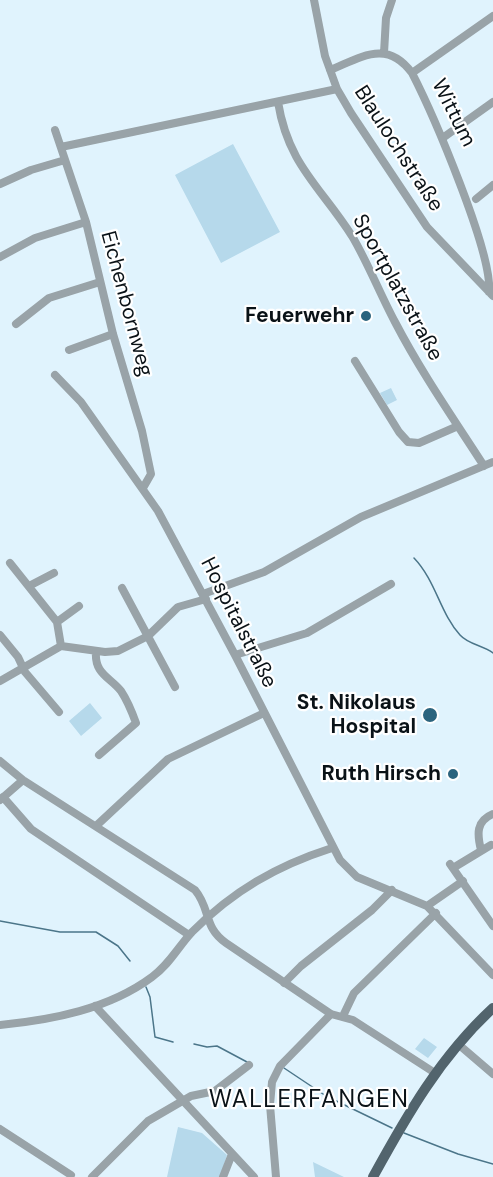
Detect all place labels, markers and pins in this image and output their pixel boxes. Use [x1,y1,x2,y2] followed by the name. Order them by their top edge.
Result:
[245,303,354,329] place label: Feuerwehr
[359,309,373,323] marker: Feuerwehr
[297,690,416,740] place label: St. Nikolaus Hospital
[421,706,439,724] marker: St. Nikolaus Hospital
[322,761,441,787] place label: Ruth Hirsch
[446,767,460,781] marker: Ruth Hirsch

